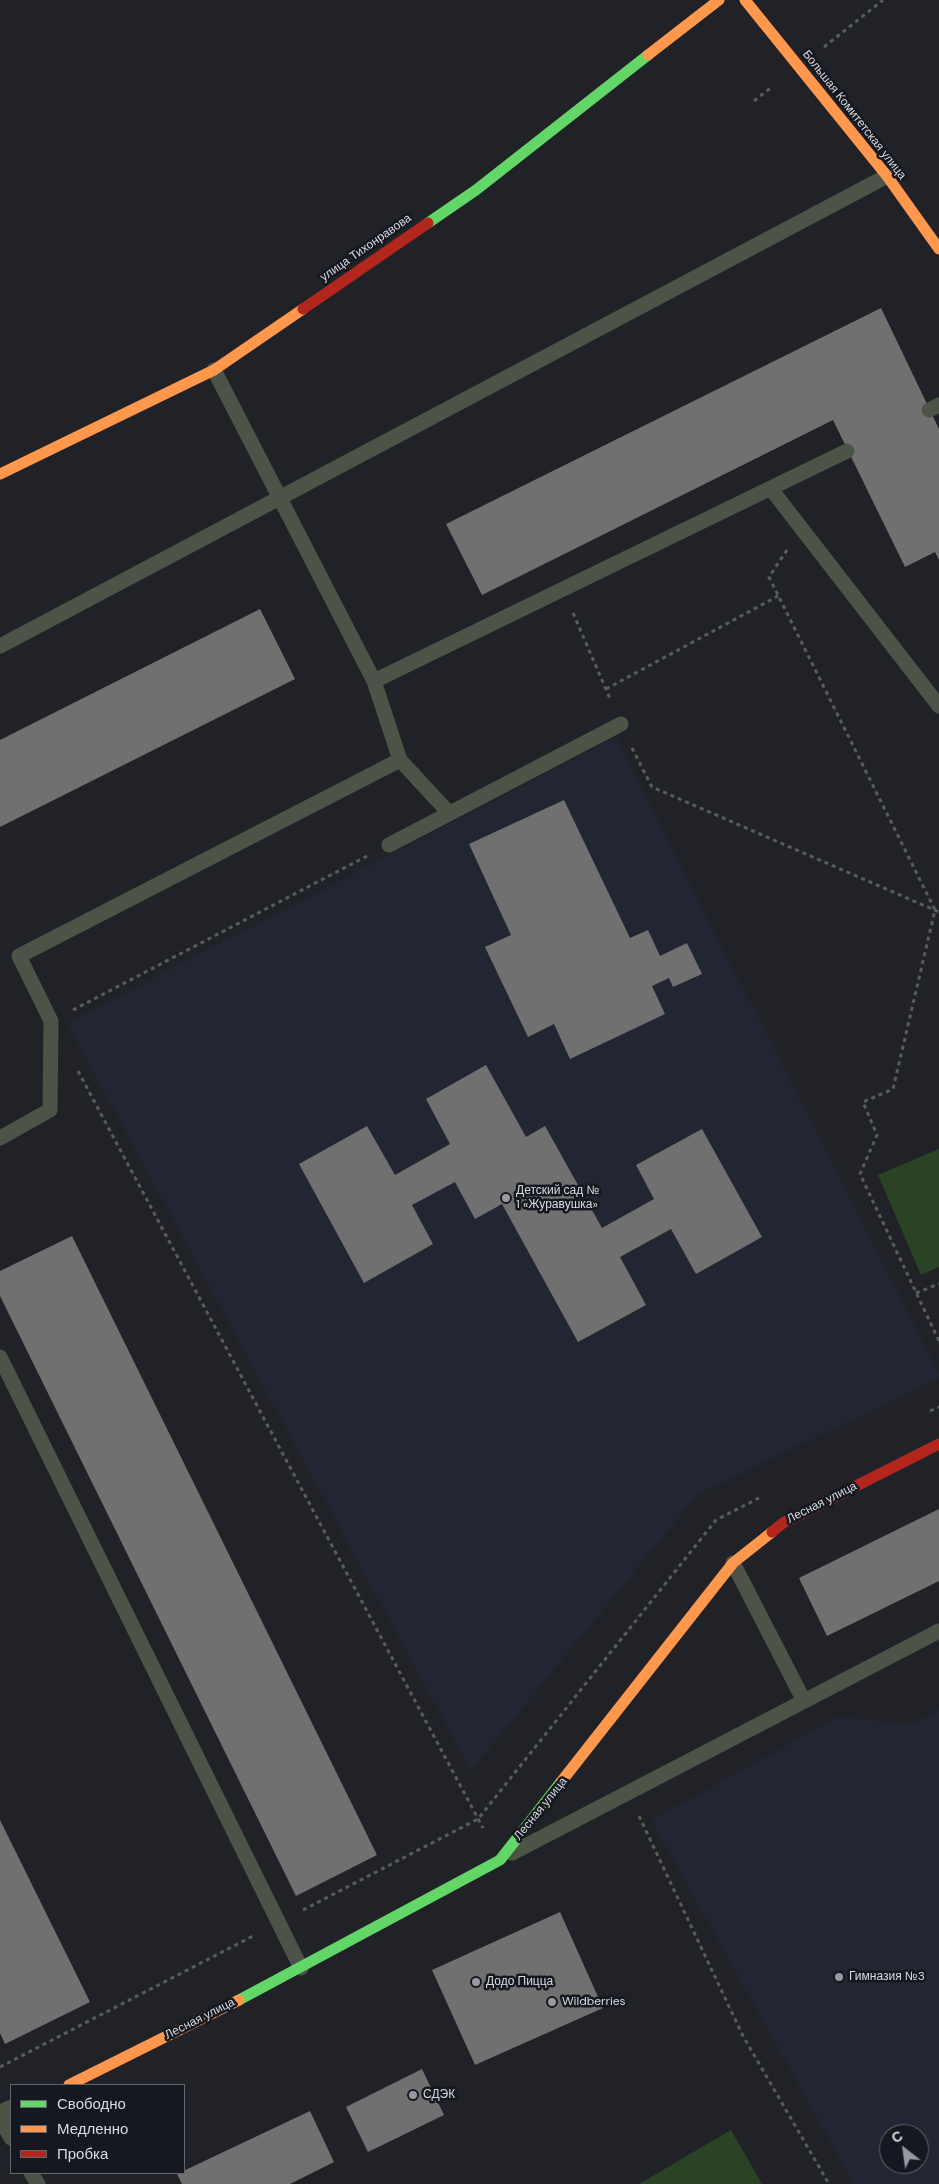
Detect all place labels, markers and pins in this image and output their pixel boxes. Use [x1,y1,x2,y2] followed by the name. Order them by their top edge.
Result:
[516,1184,599,1212] place label: Детский сад № 1 «Журавушка»
[500,1192,512,1204] marker: Детский сад № 1 «Журавушка»
[849,1970,925,1984] place label: Гимназия №3
[833,1971,845,1983] marker: Гимназия №3
[486,1975,553,1989] place label: Додо Пицца
[470,1976,482,1988] marker: Додо Пицца
[562,1995,626,2009] place label: Wildberries
[546,1996,558,2008] marker: Wildberries
[423,2088,455,2102] place label: СДЭК
[407,2089,419,2101] marker: СДЭК

